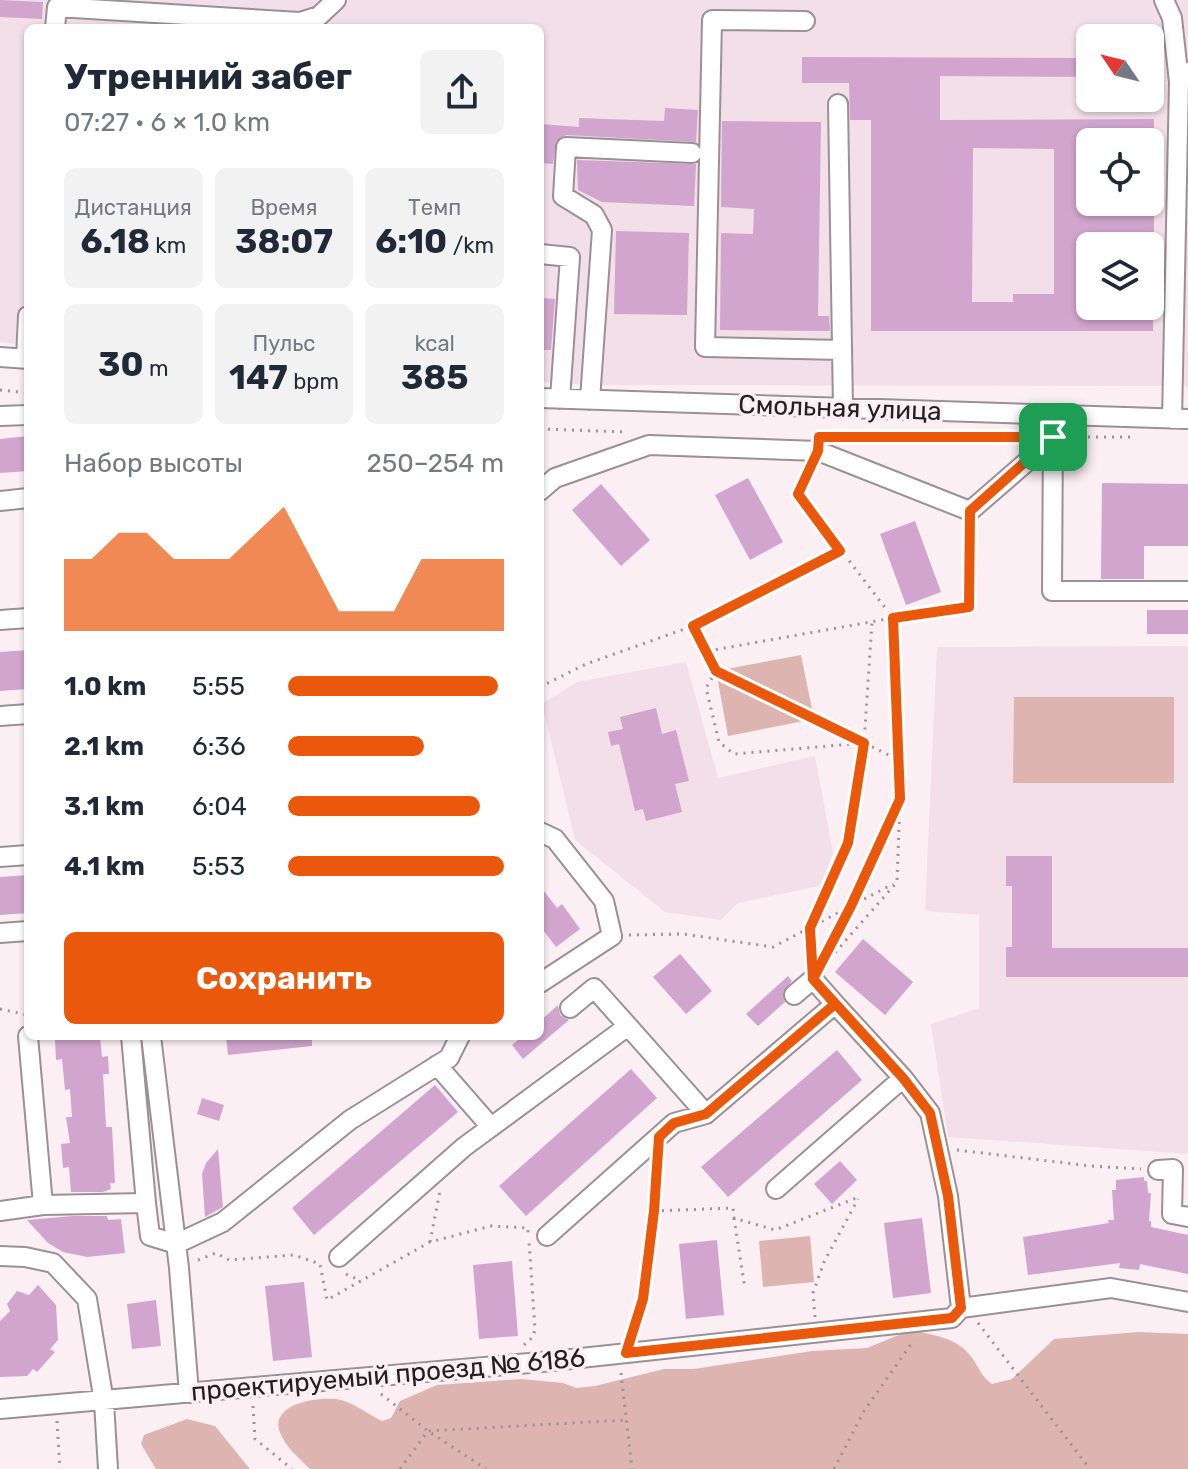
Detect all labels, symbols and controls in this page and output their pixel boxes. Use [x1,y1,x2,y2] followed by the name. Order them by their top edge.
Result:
[1076,24,1164,112] north arrow
[1076,24,1164,320] map controls
[420,50,504,134] button: share
[64,55,352,98] text: Утренний забег
[64,107,270,138] text: 07:27 · 6 × 1.0 km
[1076,128,1164,216] button: locate
[75,194,192,221] text: Дистанция
[250,194,318,221] text: Время
[408,194,461,221] text: Темп
[80,221,150,262] text: 6.18
[235,221,333,262] text: 38:07
[375,221,447,262] text: 6:10
[150,232,186,259] text: km
[447,232,494,259] text: /km
[1076,232,1164,320] button: layers
[252,330,316,357] text: Пульс
[414,330,455,357] text: kcal
[98,344,144,385] text: 30
[144,355,169,382] text: m
[229,357,288,398] text: 147
[401,357,468,398] text: 385
[288,368,339,395] text: bpm
[738,389,942,427] street label: Смольная улица
[1019,403,1087,471] pin
[1031,415,1075,459] icon: arrive
[64,448,243,479] text: Набор высоты
[367,448,504,479] text: 250–254 m
[64,671,146,702] text: 1.0 km
[192,671,245,702] text: 5:55
[64,731,144,762] text: 2.1 km
[192,731,246,762] text: 6:36
[64,791,144,822] text: 3.1 km
[192,791,247,822] text: 6:04
[64,851,145,882] text: 4.1 km
[192,851,245,882] text: 5:53
[64,932,504,1024] button: Сохранить
[190,1342,586,1408] street label: проектируемый проезд № 6186

